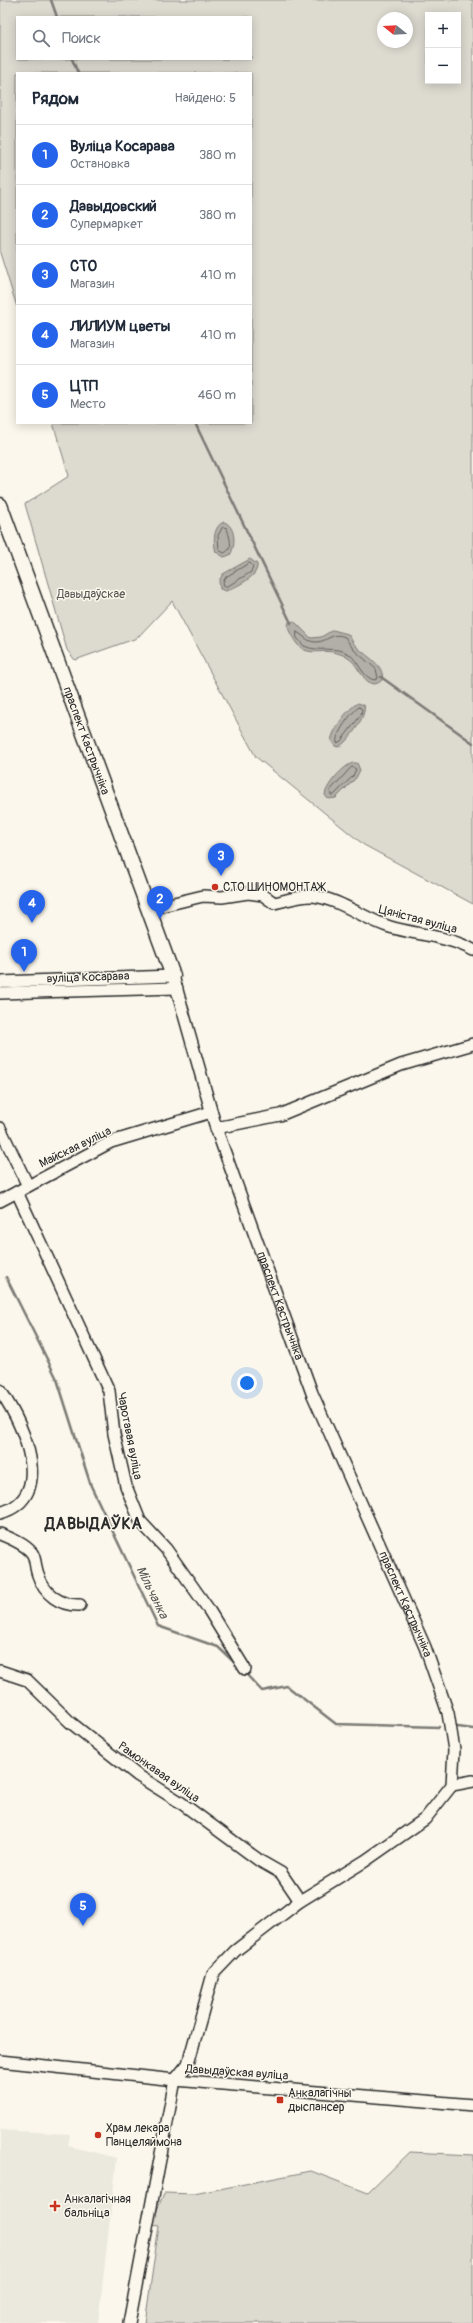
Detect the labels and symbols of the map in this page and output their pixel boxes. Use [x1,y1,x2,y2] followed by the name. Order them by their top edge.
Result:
[377,12,413,48] north arrow
[56,587,125,602] park label: Давыдаўскае
[59,685,113,797] street label: праспект Кастрычніка
[208,843,234,876] pin: 3
[223,880,327,895] place label: СТО ШИНОМОНТАЖ
[210,882,220,892] marker: СТО ШИНОМОНТАЖ
[147,886,173,919] pin: 2
[19,890,45,923] pin: 4
[377,902,459,937] street label: Цяністая вуліца
[11,939,37,972] pin: 1
[46,969,130,986] street label: вуліца Косарава
[37,1123,114,1171] street label: Майская вуліца
[253,1250,307,1362] street label: праспект Кастрычніка
[237,1373,257,1393] your location
[114,1391,145,1482] street label: Чаротавая вуліца
[44,1514,143,1534] district label: ДАВЫДАЎКА
[375,1549,435,1660] street label: праспект Кастрычніка
[133,1564,172,1622] water label: Мільчанка
[115,1739,203,1806] street label: Рамонкавая вуліца
[70,1893,96,1926] pin: 5
[184,2061,289,2084] street label: Давыдаўская вуліца
[288,2086,352,2115] place label: Анкалагічны дыспансер
[275,2095,285,2105] marker: Анкалагічны дыспансер
[106,2121,182,2150] place label: Храм лекара Панцеляймона
[93,2130,103,2140] marker: Храм лекара Панцеляймона
[64,2192,131,2221] place label: Анкалагічная бальніца
[49,2200,61,2212] marker: Анкалагічная бальніца

